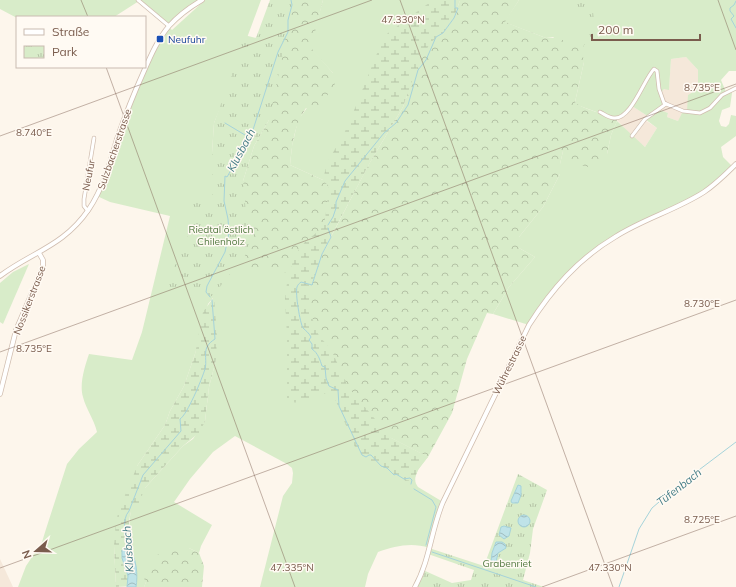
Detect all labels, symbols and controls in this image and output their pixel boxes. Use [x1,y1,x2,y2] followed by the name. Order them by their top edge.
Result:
[381,13,425,26] text: 47.330°N
[16,16,146,68] legend
[592,16,700,42] scale bar
[598,22,633,37] text: 200 m
[52,24,89,39] text: Straße
[168,33,206,46] place label: Neufuhr
[155,34,165,44] marker: Neufuhr
[52,44,78,59] text: Park
[684,81,720,94] text: 8.735°E
[95,107,134,191] street label: Sulzbacherstrasse
[16,126,52,139] text: 8.740°E
[224,126,258,174] water label: Klusbach
[79,158,98,192] street label: Neufur
[189,223,254,248] park label: Riedtal östlich Chilenholz
[10,264,49,337] street label: Nossikerstrasse
[684,297,720,310] text: 8.730°E
[489,333,529,397] street label: Wührestrasse
[16,342,52,355] text: 8.735°E
[654,465,704,509] water label: Tüfenbach
[684,513,720,526] text: 8.725°E
[119,525,137,573] water label: Klusbach
[16,531,56,571] north arrow
[19,548,35,561] text: N
[482,557,532,570] park label: Grabenriet
[270,561,314,574] text: 47.335°N
[588,561,632,574] text: 47.330°N

